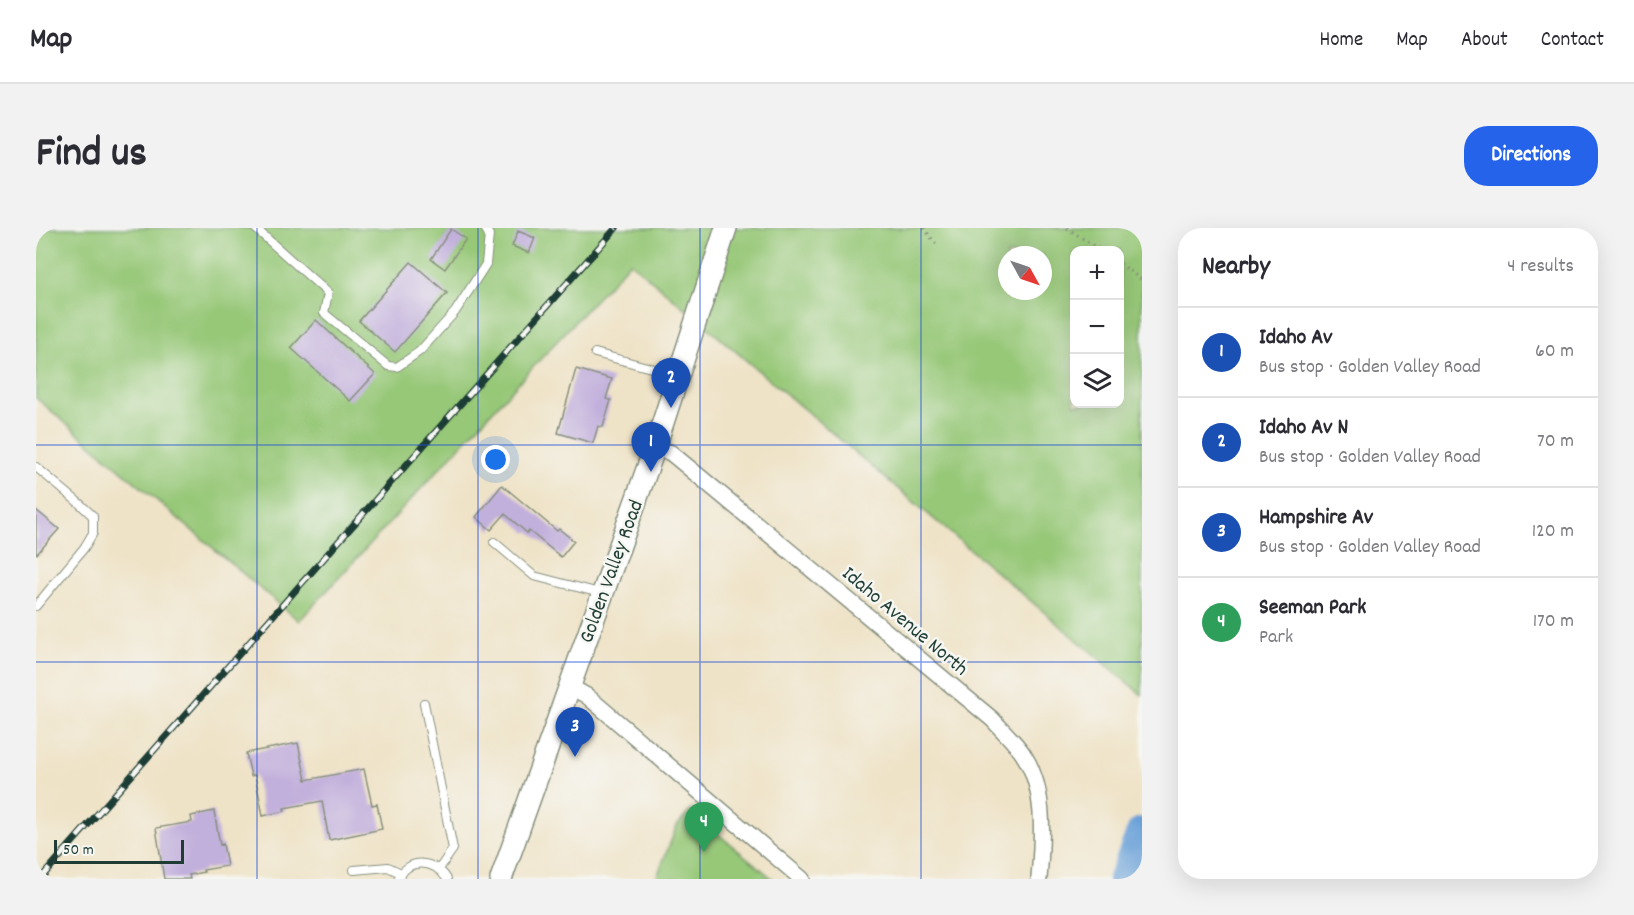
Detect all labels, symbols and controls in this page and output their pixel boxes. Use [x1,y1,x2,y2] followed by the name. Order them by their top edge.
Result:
[30,21,72,61] text: Map
[1319,26,1363,56] text: Home
[1396,26,1428,56] text: Map
[1461,26,1508,56] text: About
[1541,26,1604,56] text: Contact
[36,126,147,186] text: Find us
[1464,126,1598,186] button: Directions
[998,246,1052,300] north arrow
[1070,246,1124,408] map controls
[1070,246,1124,300] button: +
[1202,249,1270,286] text: Nearby
[1507,253,1574,281] text: 4 results
[1070,300,1124,354] button: −
[1259,323,1333,354] text: Idaho Av
[1219,338,1224,366] text: 1
[1535,338,1574,366] text: 60 m
[1070,354,1124,408] button: layers
[1259,354,1481,382] text: Bus stop · Golden Valley Road
[652,358,690,408] pin: 2
[1259,413,1348,444] text: Idaho Av N
[632,422,670,472] pin: 1
[1217,428,1226,456] text: 2
[1537,428,1574,456] text: 70 m
[1259,444,1481,472] text: Bus stop · Golden Valley Road
[481,445,510,474] your location
[573,496,653,648] street label: Golden Valley Road
[1259,503,1373,534] text: Hampshire Av
[1217,518,1226,546] text: 3
[1532,518,1574,546] text: 120 m
[1259,534,1481,562] text: Bus stop · Golden Valley Road
[834,560,974,684] street label: Idaho Avenue North
[1259,593,1366,624] text: Seeman Park
[1217,608,1226,636] text: 4
[1533,608,1574,636] text: 170 m
[1259,624,1293,652] text: Park
[556,708,594,757] pin: 3
[684,802,724,852] pin: 4
[54,837,184,864] scale bar
[63,839,94,862] text: 50 m

